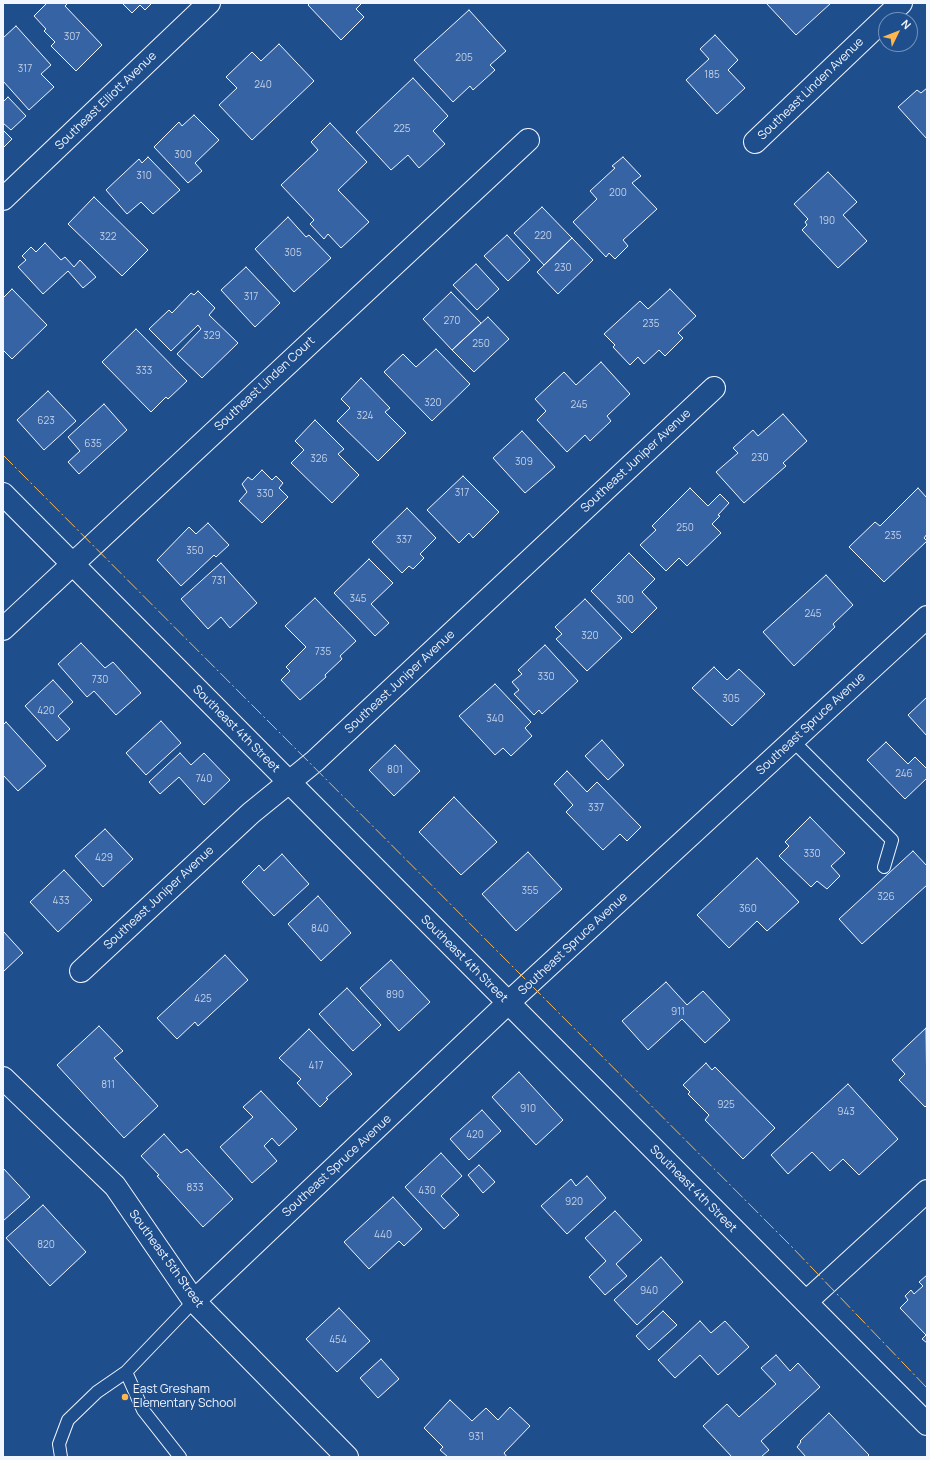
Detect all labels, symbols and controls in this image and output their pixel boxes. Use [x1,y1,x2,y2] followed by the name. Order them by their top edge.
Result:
[878,12,918,52] north arrow
[898,16,915,32] text: N
[64,31,80,43] house number: 307
[755,35,867,143] street label: Southeast Linden Avenue
[52,49,160,153] street label: Southeast Elliott Avenue
[455,52,473,64] house number: 205
[18,63,32,75] house number: 317
[704,69,720,81] house number: 185
[254,79,272,91] house number: 240
[393,123,411,135] house number: 225
[174,149,192,161] house number: 300
[136,170,152,182] house number: 310
[609,187,627,199] house number: 200
[819,215,835,227] house number: 190
[534,230,552,242] house number: 220
[100,231,116,243] house number: 322
[284,247,302,259] house number: 305
[554,262,572,274] house number: 230
[244,291,258,303] house number: 317
[444,315,460,327] house number: 270
[642,318,660,330] house number: 235
[203,330,221,342] house number: 329
[212,334,318,434] street label: Southeast Linden Court
[472,338,490,350] house number: 250
[136,365,152,377] house number: 333
[424,397,442,409] house number: 320
[570,399,588,411] house number: 245
[578,406,694,516] street label: Southeast Juniper Avenue
[357,410,373,422] house number: 324
[37,415,55,427] house number: 623
[84,438,102,450] house number: 635
[751,452,769,464] house number: 230
[310,453,328,465] house number: 326
[515,456,533,468] house number: 309
[455,487,469,499] house number: 317
[256,488,274,500] house number: 330
[676,522,694,534] house number: 250
[884,530,902,542] house number: 235
[396,534,412,546] house number: 337
[186,545,204,557] house number: 350
[212,575,226,587] house number: 731
[349,593,367,605] house number: 345
[616,594,634,606] house number: 300
[804,608,822,620] house number: 245
[342,627,458,737] street label: Southeast Juniper Avenue
[581,630,599,642] house number: 320
[315,646,331,658] house number: 735
[754,670,868,778] street label: Southeast Spruce Avenue
[537,671,555,683] house number: 330
[92,674,108,686] house number: 730
[189,682,283,776] street label: Southeast 4th Street
[722,693,740,705] house number: 305
[37,705,55,717] house number: 420
[486,713,504,725] house number: 340
[387,764,403,776] house number: 801
[895,768,913,780] house number: 246
[196,773,212,785] house number: 740
[588,802,604,814] house number: 337
[101,843,217,953] street label: Southeast Juniper Avenue
[803,848,821,860] house number: 330
[95,852,113,864] house number: 429
[521,885,539,897] house number: 355
[516,890,630,998] street label: Southeast Spruce Avenue
[877,891,895,903] house number: 326
[53,895,69,907] house number: 433
[739,903,757,915] house number: 360
[417,912,511,1006] street label: Southeast 4th Street
[311,923,329,935] house number: 840
[386,989,404,1001] house number: 890
[194,993,212,1005] house number: 425
[671,1006,685,1018] house number: 911
[309,1060,323,1072] house number: 417
[101,1079,115,1091] house number: 811
[717,1099,735,1111] house number: 925
[520,1103,536,1115] house number: 910
[837,1106,855,1118] house number: 943
[280,1112,394,1220] street label: Southeast Spruce Avenue
[466,1129,484,1141] house number: 420
[646,1142,740,1236] street label: Southeast 4th Street
[187,1182,203,1194] house number: 833
[418,1185,436,1197] house number: 430
[565,1196,583,1208] house number: 920
[126,1207,206,1311] street label: Southeast 5th Street
[374,1229,392,1241] house number: 440
[37,1239,55,1251] house number: 820
[640,1285,658,1297] house number: 940
[329,1334,347,1346] house number: 454
[133,1383,236,1411] place label: East Gresham Elementary School
[120,1392,130,1402] marker: East Gresham Elementary School
[468,1431,484,1443] house number: 931

